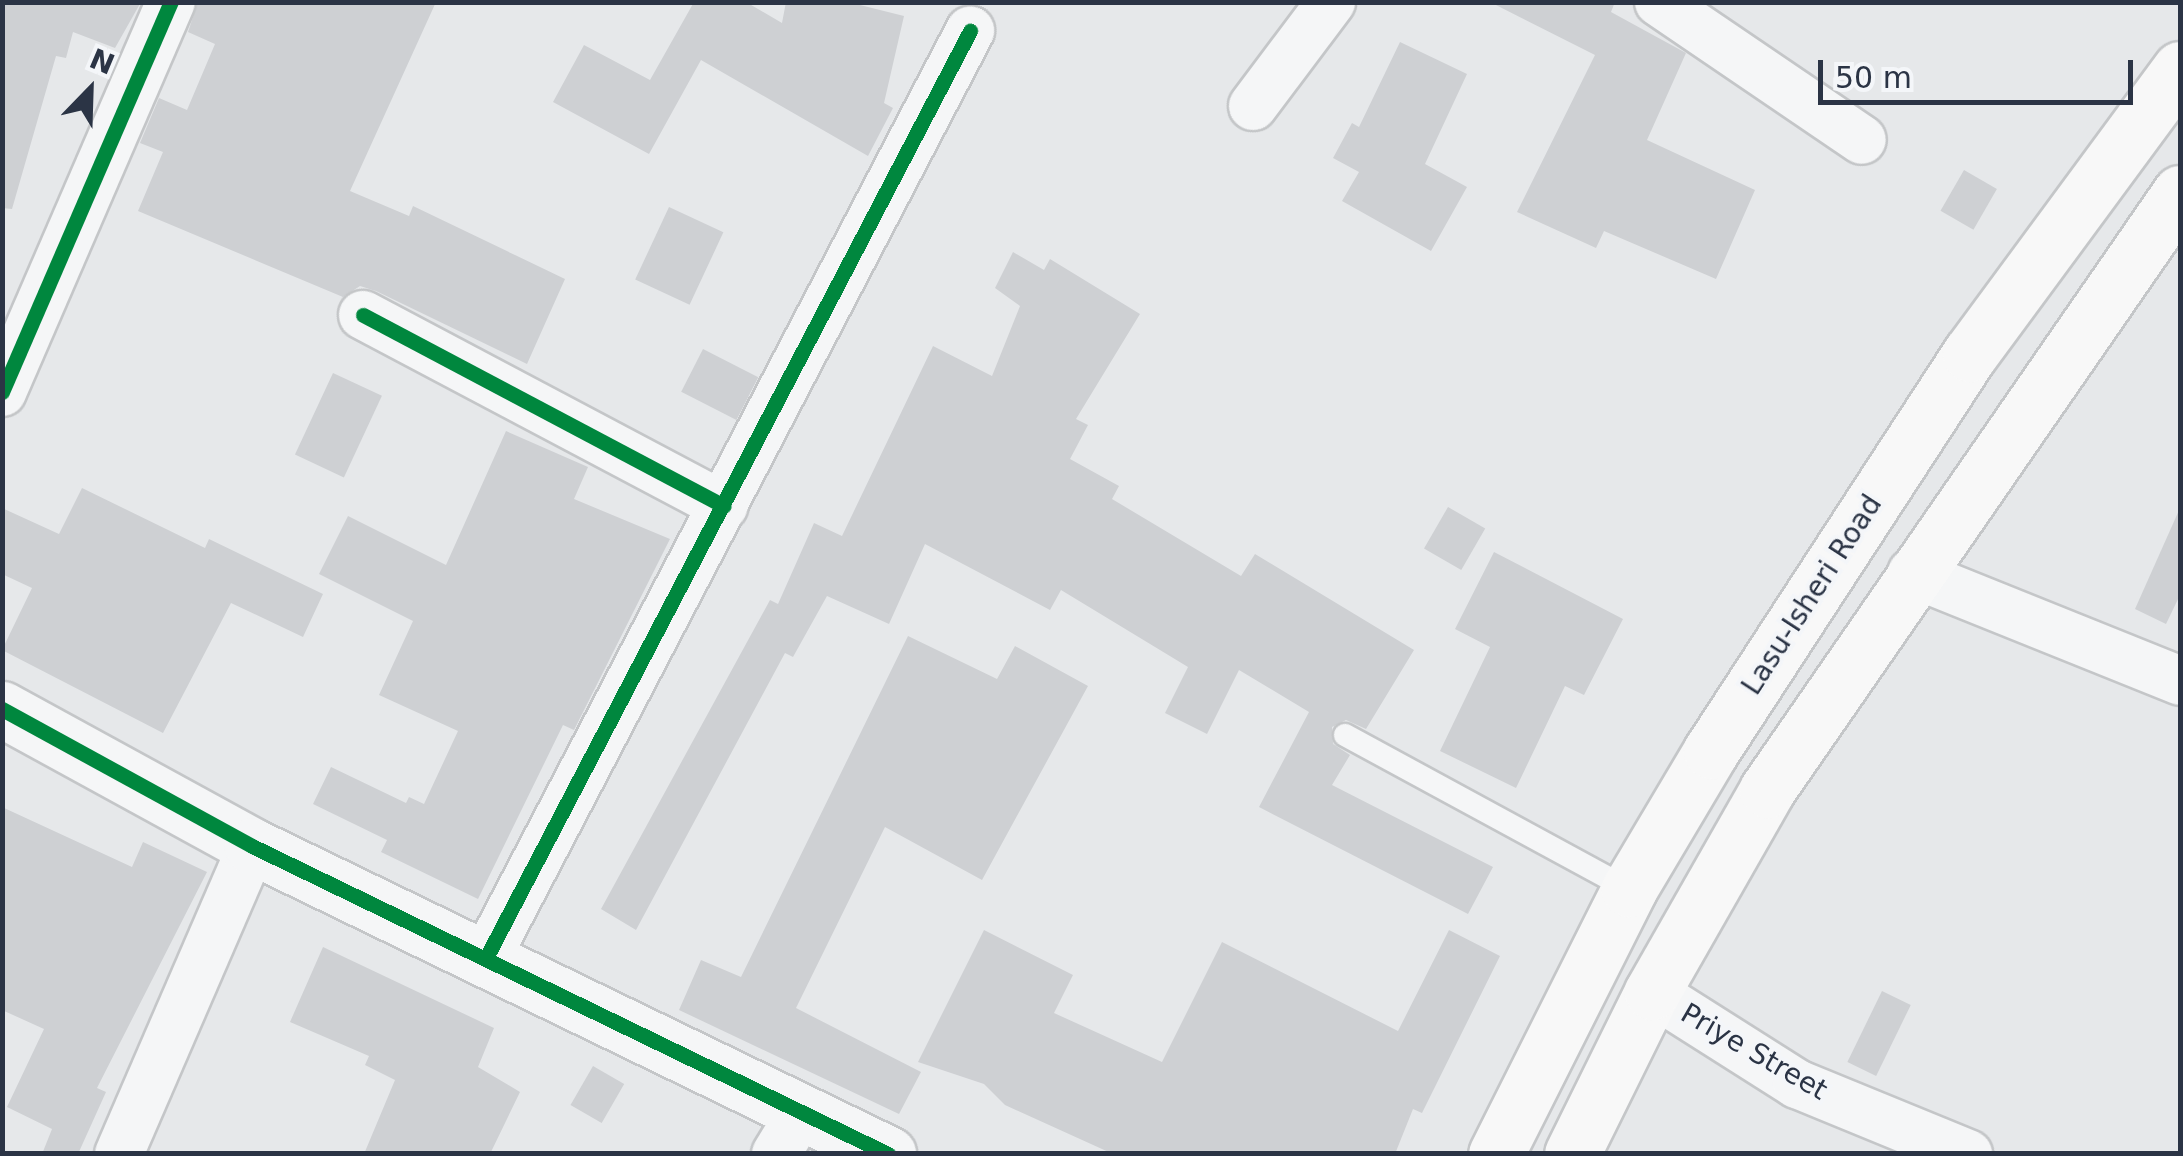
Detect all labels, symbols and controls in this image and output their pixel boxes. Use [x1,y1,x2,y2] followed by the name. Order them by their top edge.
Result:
[40,40,140,140] north arrow
[1823,40,2138,102] scale bar
[85,42,119,82] text: N
[1835,60,1912,95] text: 50 m
[1735,489,1889,701] street label: Lasu-Isheri Road
[1675,997,1833,1107] street label: Priye Street

